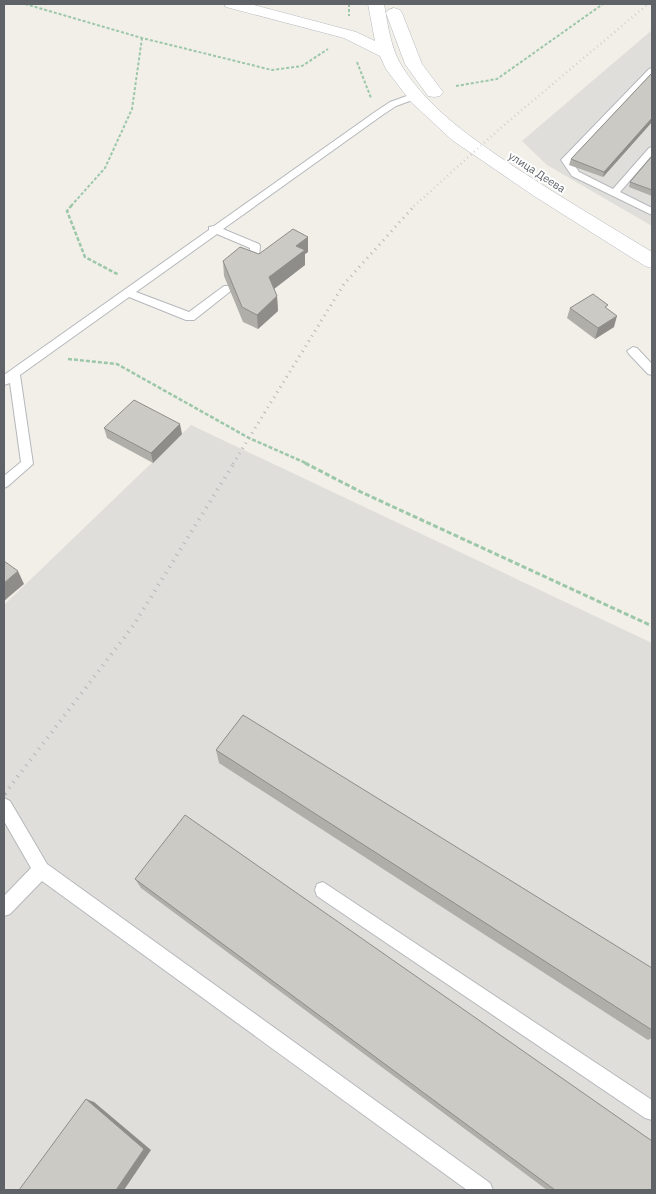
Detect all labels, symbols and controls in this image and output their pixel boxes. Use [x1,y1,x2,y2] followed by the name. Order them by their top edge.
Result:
[506,148,568,196] street label: улица Деева

